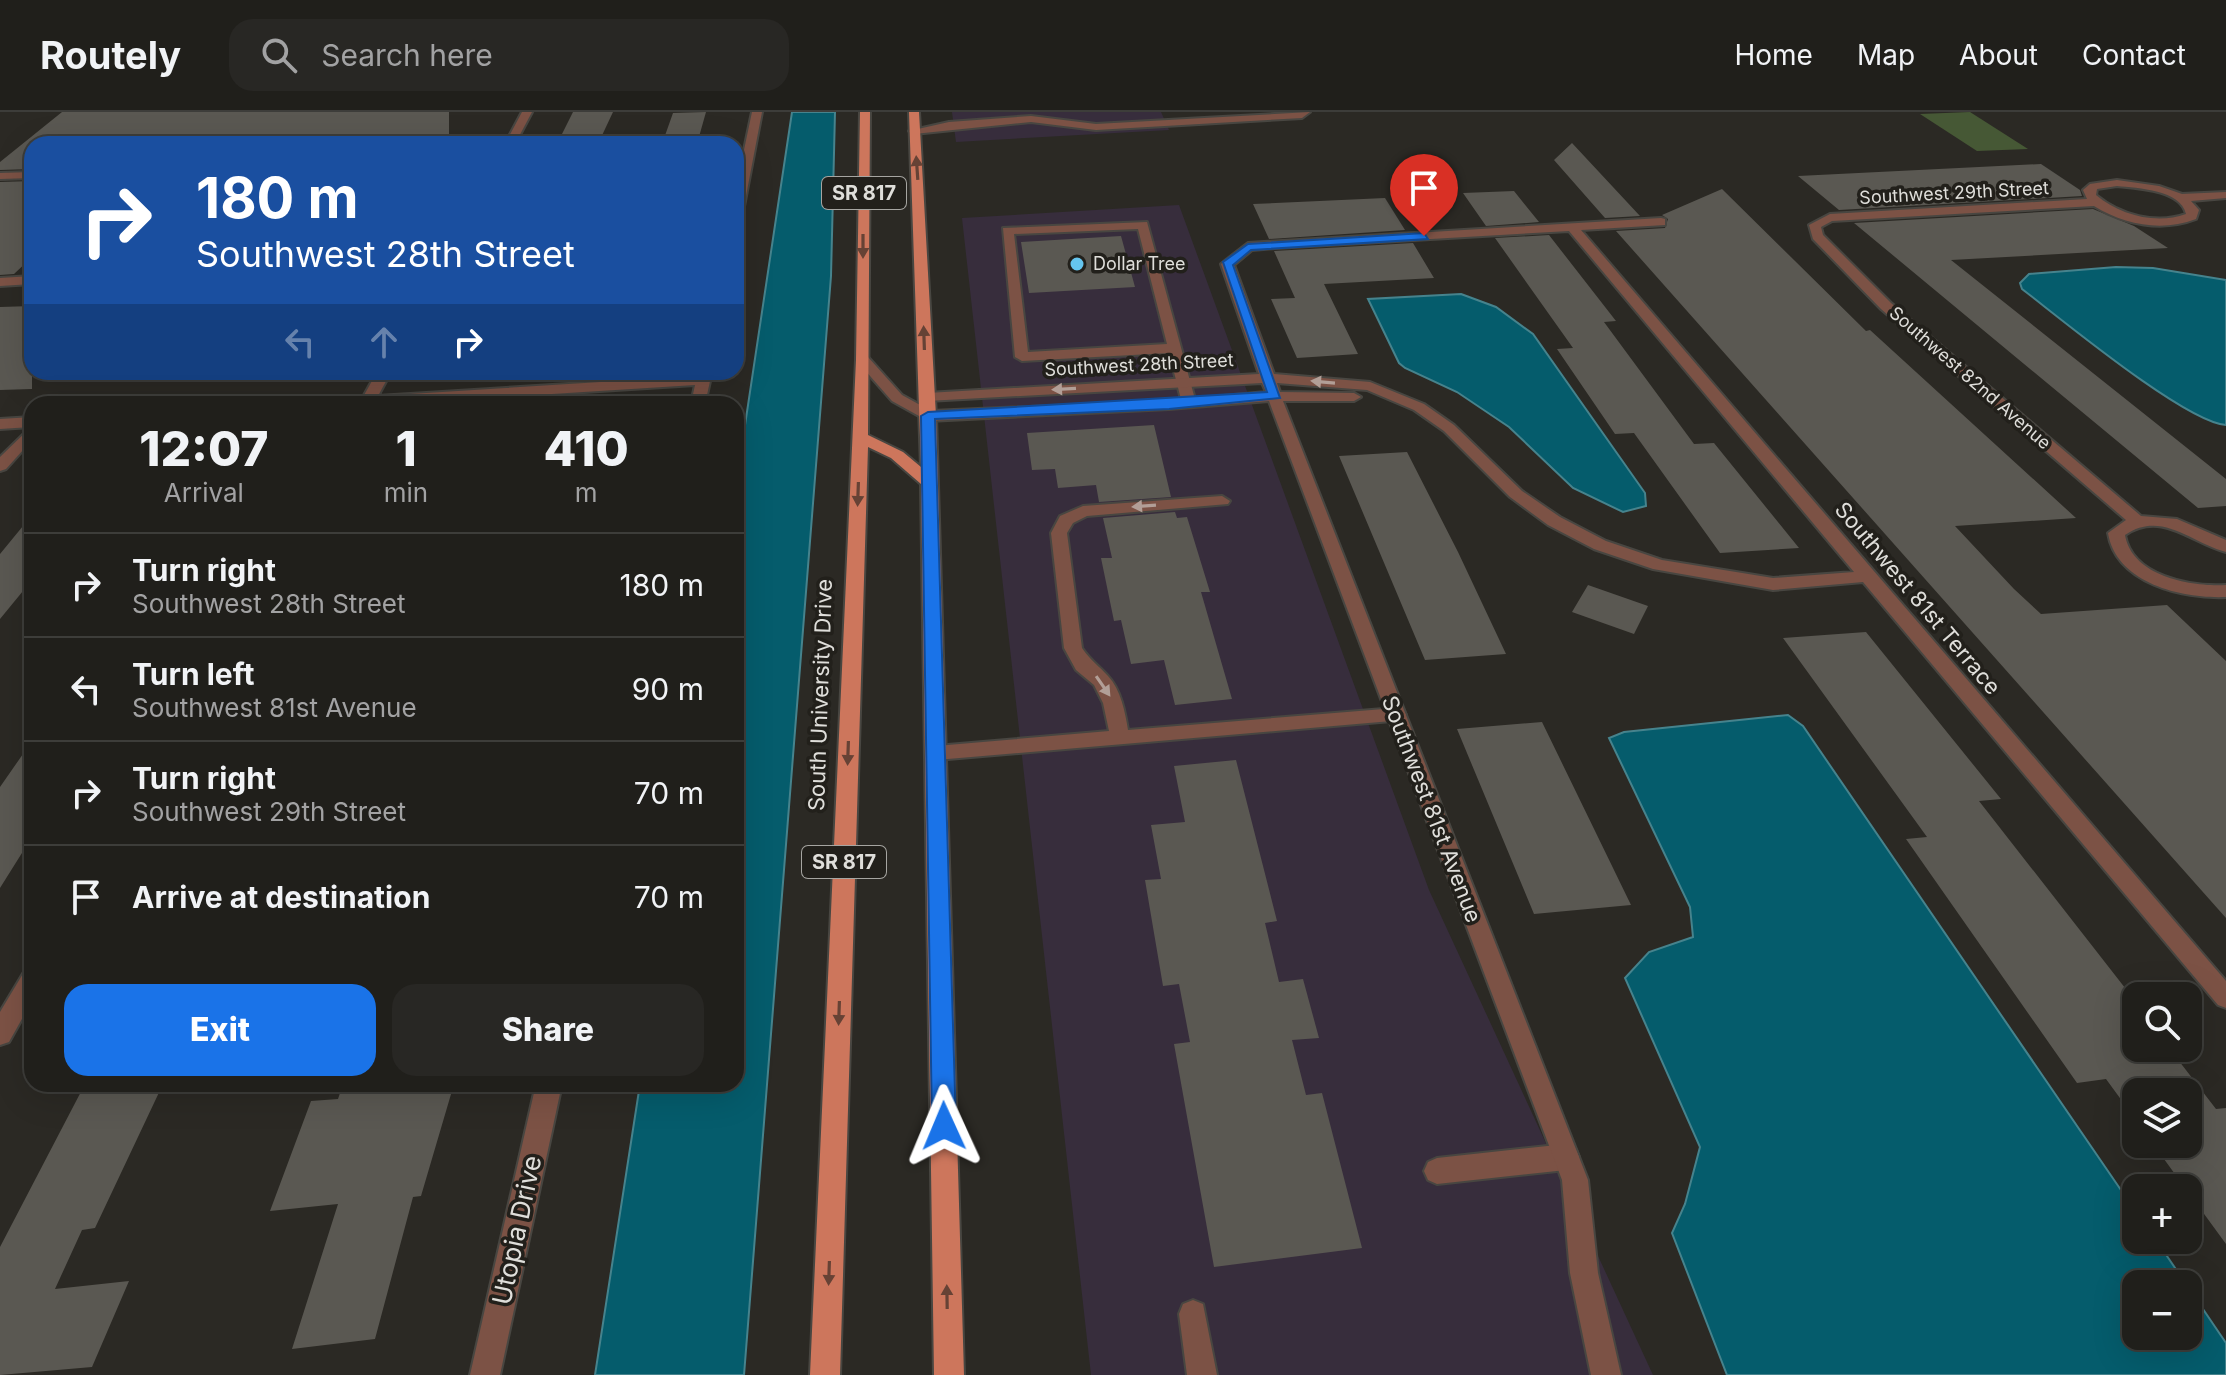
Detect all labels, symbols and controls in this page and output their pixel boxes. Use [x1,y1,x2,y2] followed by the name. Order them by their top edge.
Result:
[229,19,789,91] search box
[40,32,181,78] text: Routely
[257,33,301,77] icon: search
[321,37,493,73] text: Search here
[1734,38,1813,72] text: Home
[1857,38,1915,72] text: Map
[1959,38,2038,72] text: About
[2082,38,2186,72] text: Contact
[1390,154,1458,236] pin
[910,155,923,180] one-way arrow
[196,164,359,232] text: 180 m
[1402,166,1446,210] icon: arrive
[64,168,168,272] icon: right
[822,177,906,209] road number: SR 817
[1859,177,2049,208] street label: Southwest 29th Street
[196,232,575,276] text: Southwest 28th Street
[857,234,870,259] one-way arrow
[1093,253,1186,274] place label: Dollar Tree
[1068,255,1086,273] marker: Dollar Tree
[1885,302,2055,453] street label: Southwest 82nd Avenue
[278,320,322,364] icon: left
[362,320,406,364] icon: ahead
[446,320,490,364] icon: right
[918,325,931,350] one-way arrow
[1044,349,1234,380] street label: Southwest 28th Street
[1310,375,1335,388] one-way arrow
[1051,383,1076,396] one-way arrow
[139,419,268,478] text: 12:07
[395,419,417,478] text: 1
[543,419,629,478] text: 410
[164,477,244,508] text: Arrival
[384,477,428,508] text: min
[575,477,597,508] text: m
[851,481,864,507] one-way arrow
[1830,496,2006,700] street label: Southwest 81st Terrace
[1131,500,1156,513] one-way arrow
[132,552,276,588] text: Turn right
[64,563,108,607] icon: right
[620,567,704,603] text: 180 m
[803,579,837,811] street label: South University Drive
[132,588,406,619] text: Southwest 28th Street
[132,656,254,692] text: Turn left
[64,667,108,711] icon: left
[632,671,704,707] text: 90 m
[1094,675,1110,697] one-way arrow
[132,692,417,723] text: Southwest 81st Avenue
[1377,692,1487,926] street label: Southwest 81st Avenue
[842,741,855,766] one-way arrow
[132,760,276,796] text: Turn right
[64,771,108,815] icon: right
[634,775,704,811] text: 70 m
[132,796,406,827] text: Southwest 29th Street
[802,846,886,878] road number: SR 817
[64,875,108,919] icon: arrive
[132,879,430,915] text: Arrive at destination
[634,879,704,915] text: 70 m
[2122,982,2202,1350] map controls
[2122,982,2202,1062] button: search
[64,984,376,1076] button: Exit
[392,984,704,1076] button: Share
[832,1001,845,1026] one-way arrow
[2122,1078,2202,1158] button: layers
[902,1084,986,1168] position arrow
[486,1152,547,1307] street label: Utopia Drive
[2122,1174,2202,1254] button: +
[823,1261,836,1286] one-way arrow
[2122,1270,2202,1350] button: −
[941,1284,954,1309] one-way arrow

